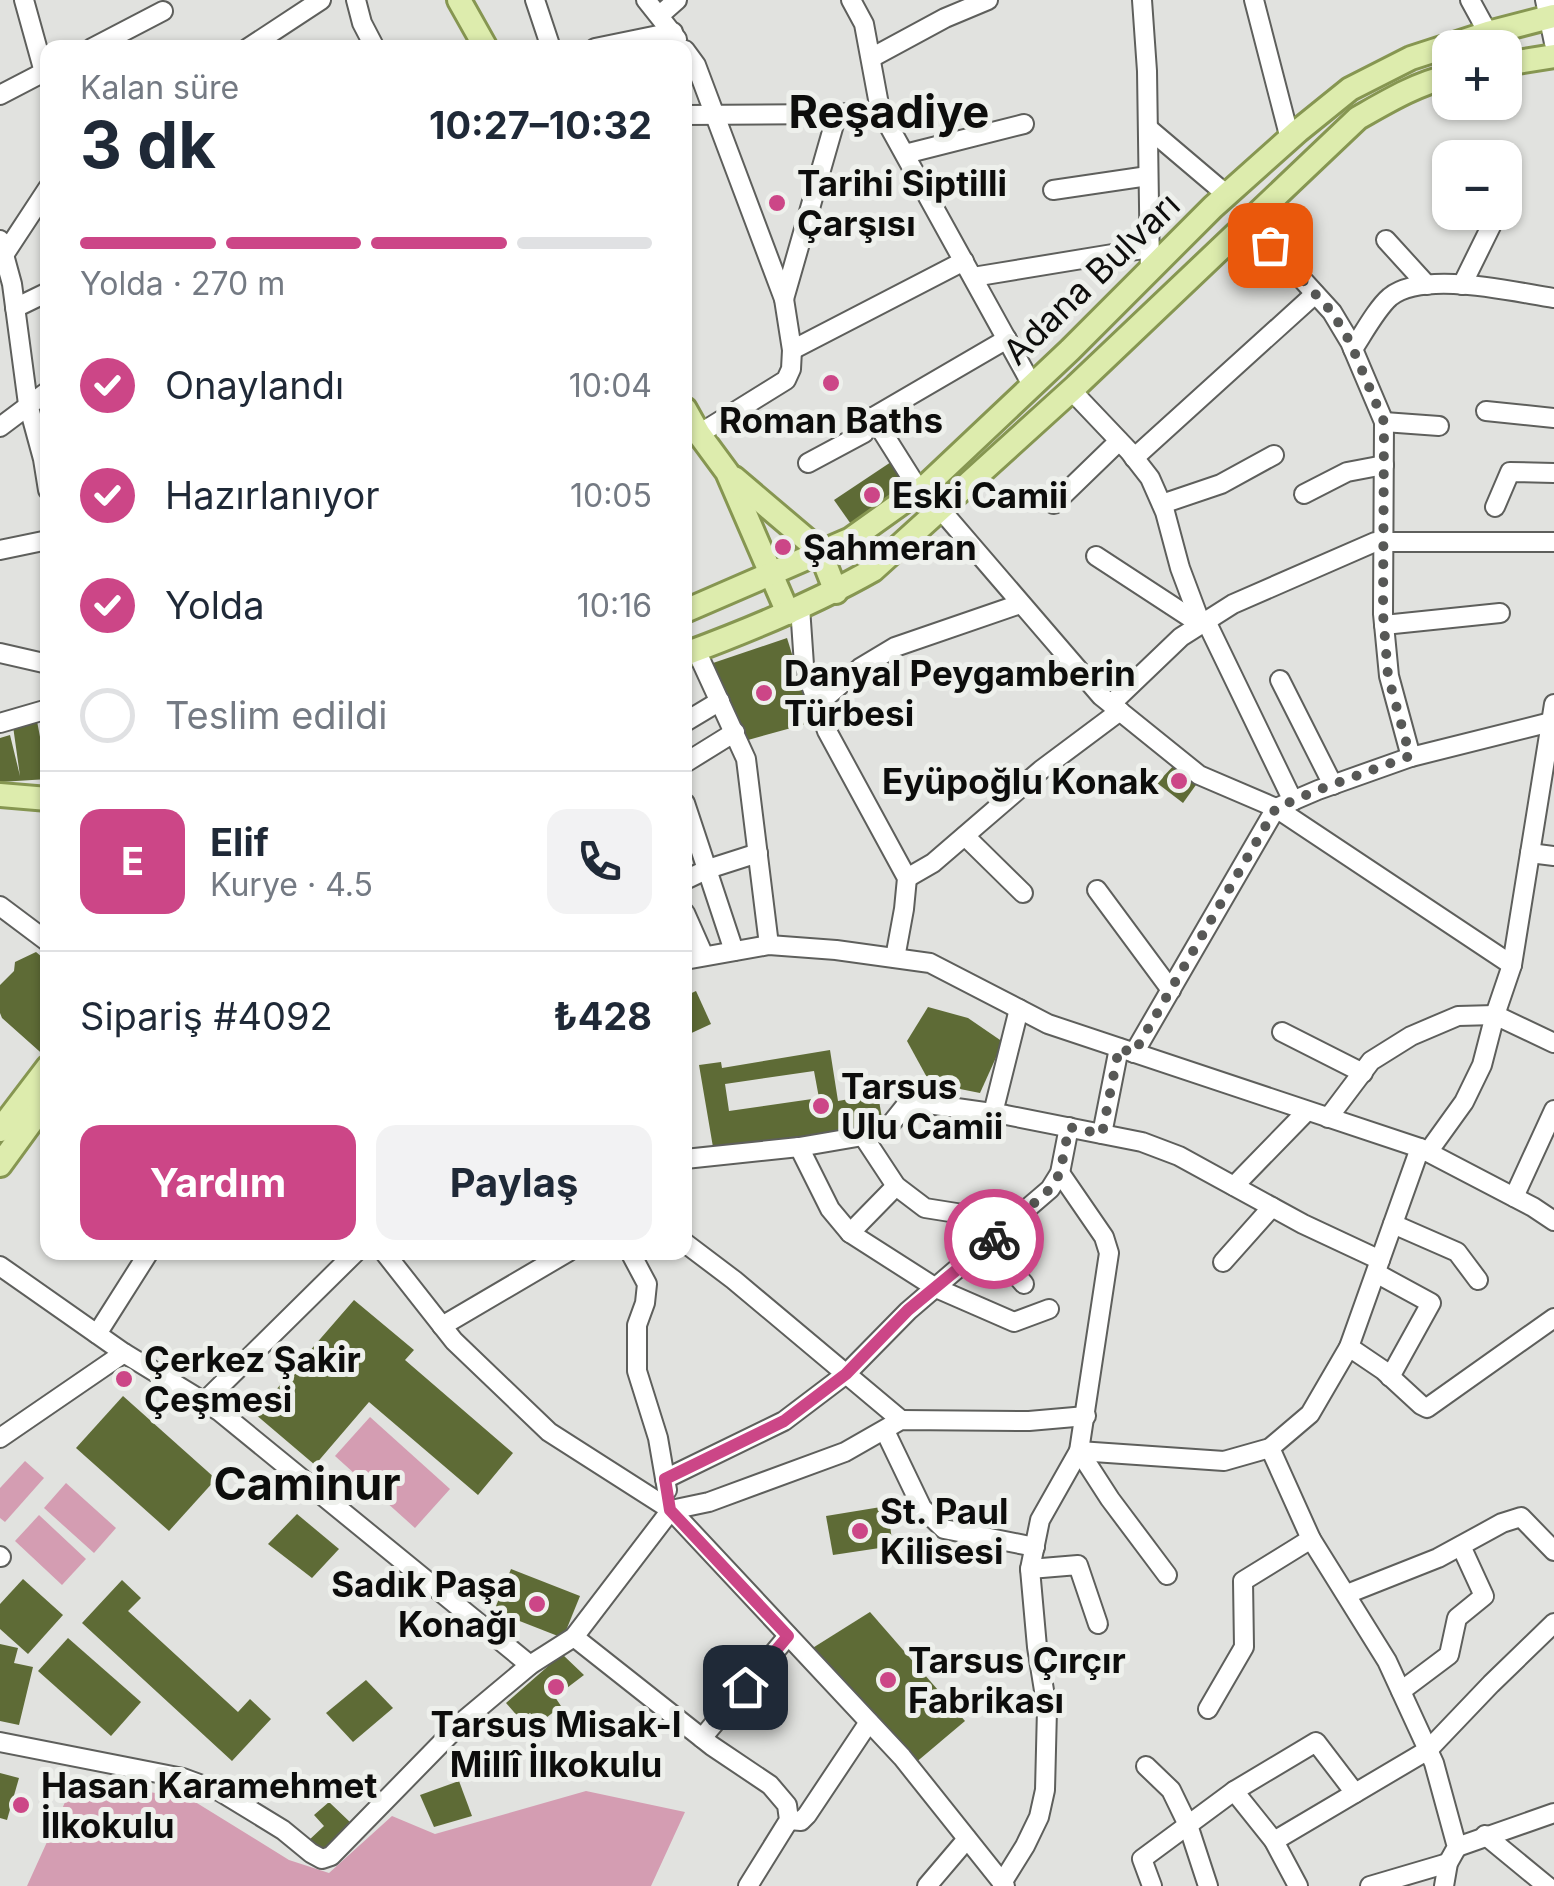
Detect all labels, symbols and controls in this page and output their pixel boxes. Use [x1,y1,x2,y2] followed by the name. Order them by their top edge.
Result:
[1432,30,1522,230] map controls
[1432,30,1522,120] button: +
[80,68,239,107] text: Kalan süre
[789,84,989,139] district label: Reşadiye
[429,102,652,148] text: 10:27–10:32
[80,105,216,184] text: 3 dk
[1432,140,1522,230] button: −
[797,162,1007,244] place label: Tarihi Siptilli Çarşısı
[994,183,1188,373] street label: Adana Bulvarı
[766,192,788,214] marker: Tarihi Siptilli Çarşısı
[1228,203,1313,288] pin
[1243,218,1298,273] icon: bag
[80,264,285,303] text: Yolda · 270 m
[80,358,135,413] icon: check
[165,362,344,408] text: Onaylandı
[569,366,652,405] text: 10:04
[820,372,842,394] marker: Roman Baths
[719,399,943,441] place label: Roman Baths
[80,468,135,523] icon: check
[165,472,380,518] text: Hazırlanıyor
[892,474,1068,516] place label: Eski Camii
[570,476,652,515] text: 10:05
[861,484,883,506] marker: Eski Camii
[803,526,977,568] place label: Şahmeran
[772,536,794,558] marker: Şahmeran
[80,578,135,633] icon: check
[165,582,264,628] text: Yolda
[577,586,652,625] text: 10:16
[784,652,1136,734] place label: Danyal Peygamberin Türbesi
[753,682,775,704] marker: Danyal Peygamberin Türbesi
[165,692,387,738] text: Teslim edildi
[882,760,1160,802] place label: Eyüpoğlu Konak
[1168,770,1190,792] marker: Eyüpoğlu Konak
[547,809,652,914] button: phone
[210,819,269,865] text: Elif
[121,838,144,884] text: E
[210,865,373,904] text: Kurye · 4.5
[80,993,333,1039] text: Sipariş #4092
[553,993,652,1039] text: ₺428
[841,1065,1003,1147] place label: Tarsus Ulu Camii
[810,1095,832,1117] marker: Tarsus Ulu Camii
[80,1125,356,1240] button: Yardım
[376,1125,652,1240] button: Paylaş
[944,1189,1044,1289] courier
[967,1212,1022,1267] icon: bike
[144,1338,361,1420] place label: Çerkez Şakir Çeşmesi
[113,1368,135,1390] marker: Çerkez Şakir Çeşmesi
[213,1456,401,1511] district label: Caminur
[880,1490,1008,1572] place label: St. Paul Kilisesi
[849,1520,871,1542] marker: St. Paul Kilisesi
[331,1563,517,1645] place label: Sadık Paşa Konağı
[526,1593,548,1615] marker: Sadık Paşa Konağı
[908,1639,1126,1721] place label: Tarsus Çırçır Fabrikası
[703,1645,788,1730] pin
[718,1660,773,1715] icon: home
[877,1669,899,1691] marker: Tarsus Çırçır Fabrikası
[545,1676,567,1698] marker: Tarsus Misak-I Millî İlkokulu
[430,1703,682,1785] place label: Tarsus Misak-I Millî İlkokulu
[41,1764,377,1846] place label: Hasan Karamehmet İlkokulu
[10,1794,32,1816] marker: Hasan Karamehmet İlkokulu

